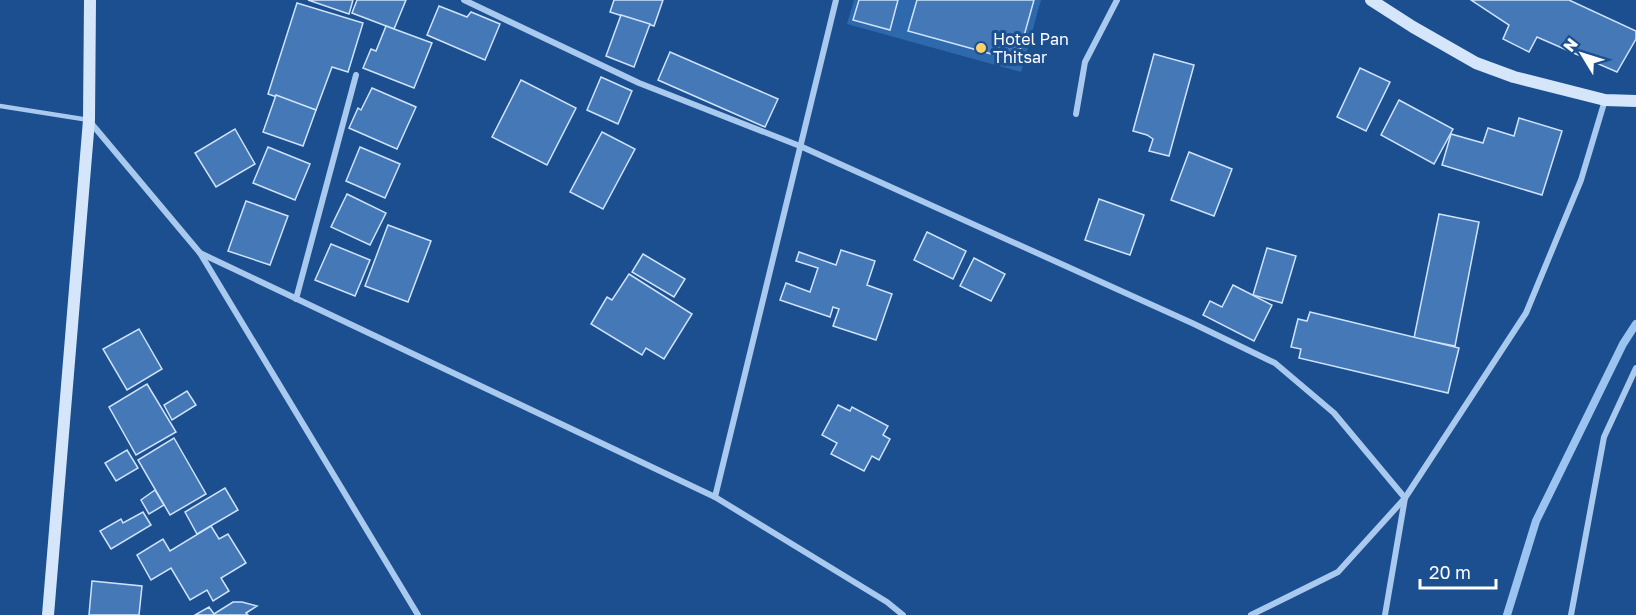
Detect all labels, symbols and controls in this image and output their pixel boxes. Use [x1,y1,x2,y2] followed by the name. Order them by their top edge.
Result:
[1552,24,1612,84] north arrow
[993,29,1069,67] place label: Hotel Pan Thitsar
[1559,34,1582,56] text: N
[974,41,988,55] marker: Hotel Pan Thitsar
[1420,552,1496,590] scale bar
[1429,561,1471,583] text: 20 m

